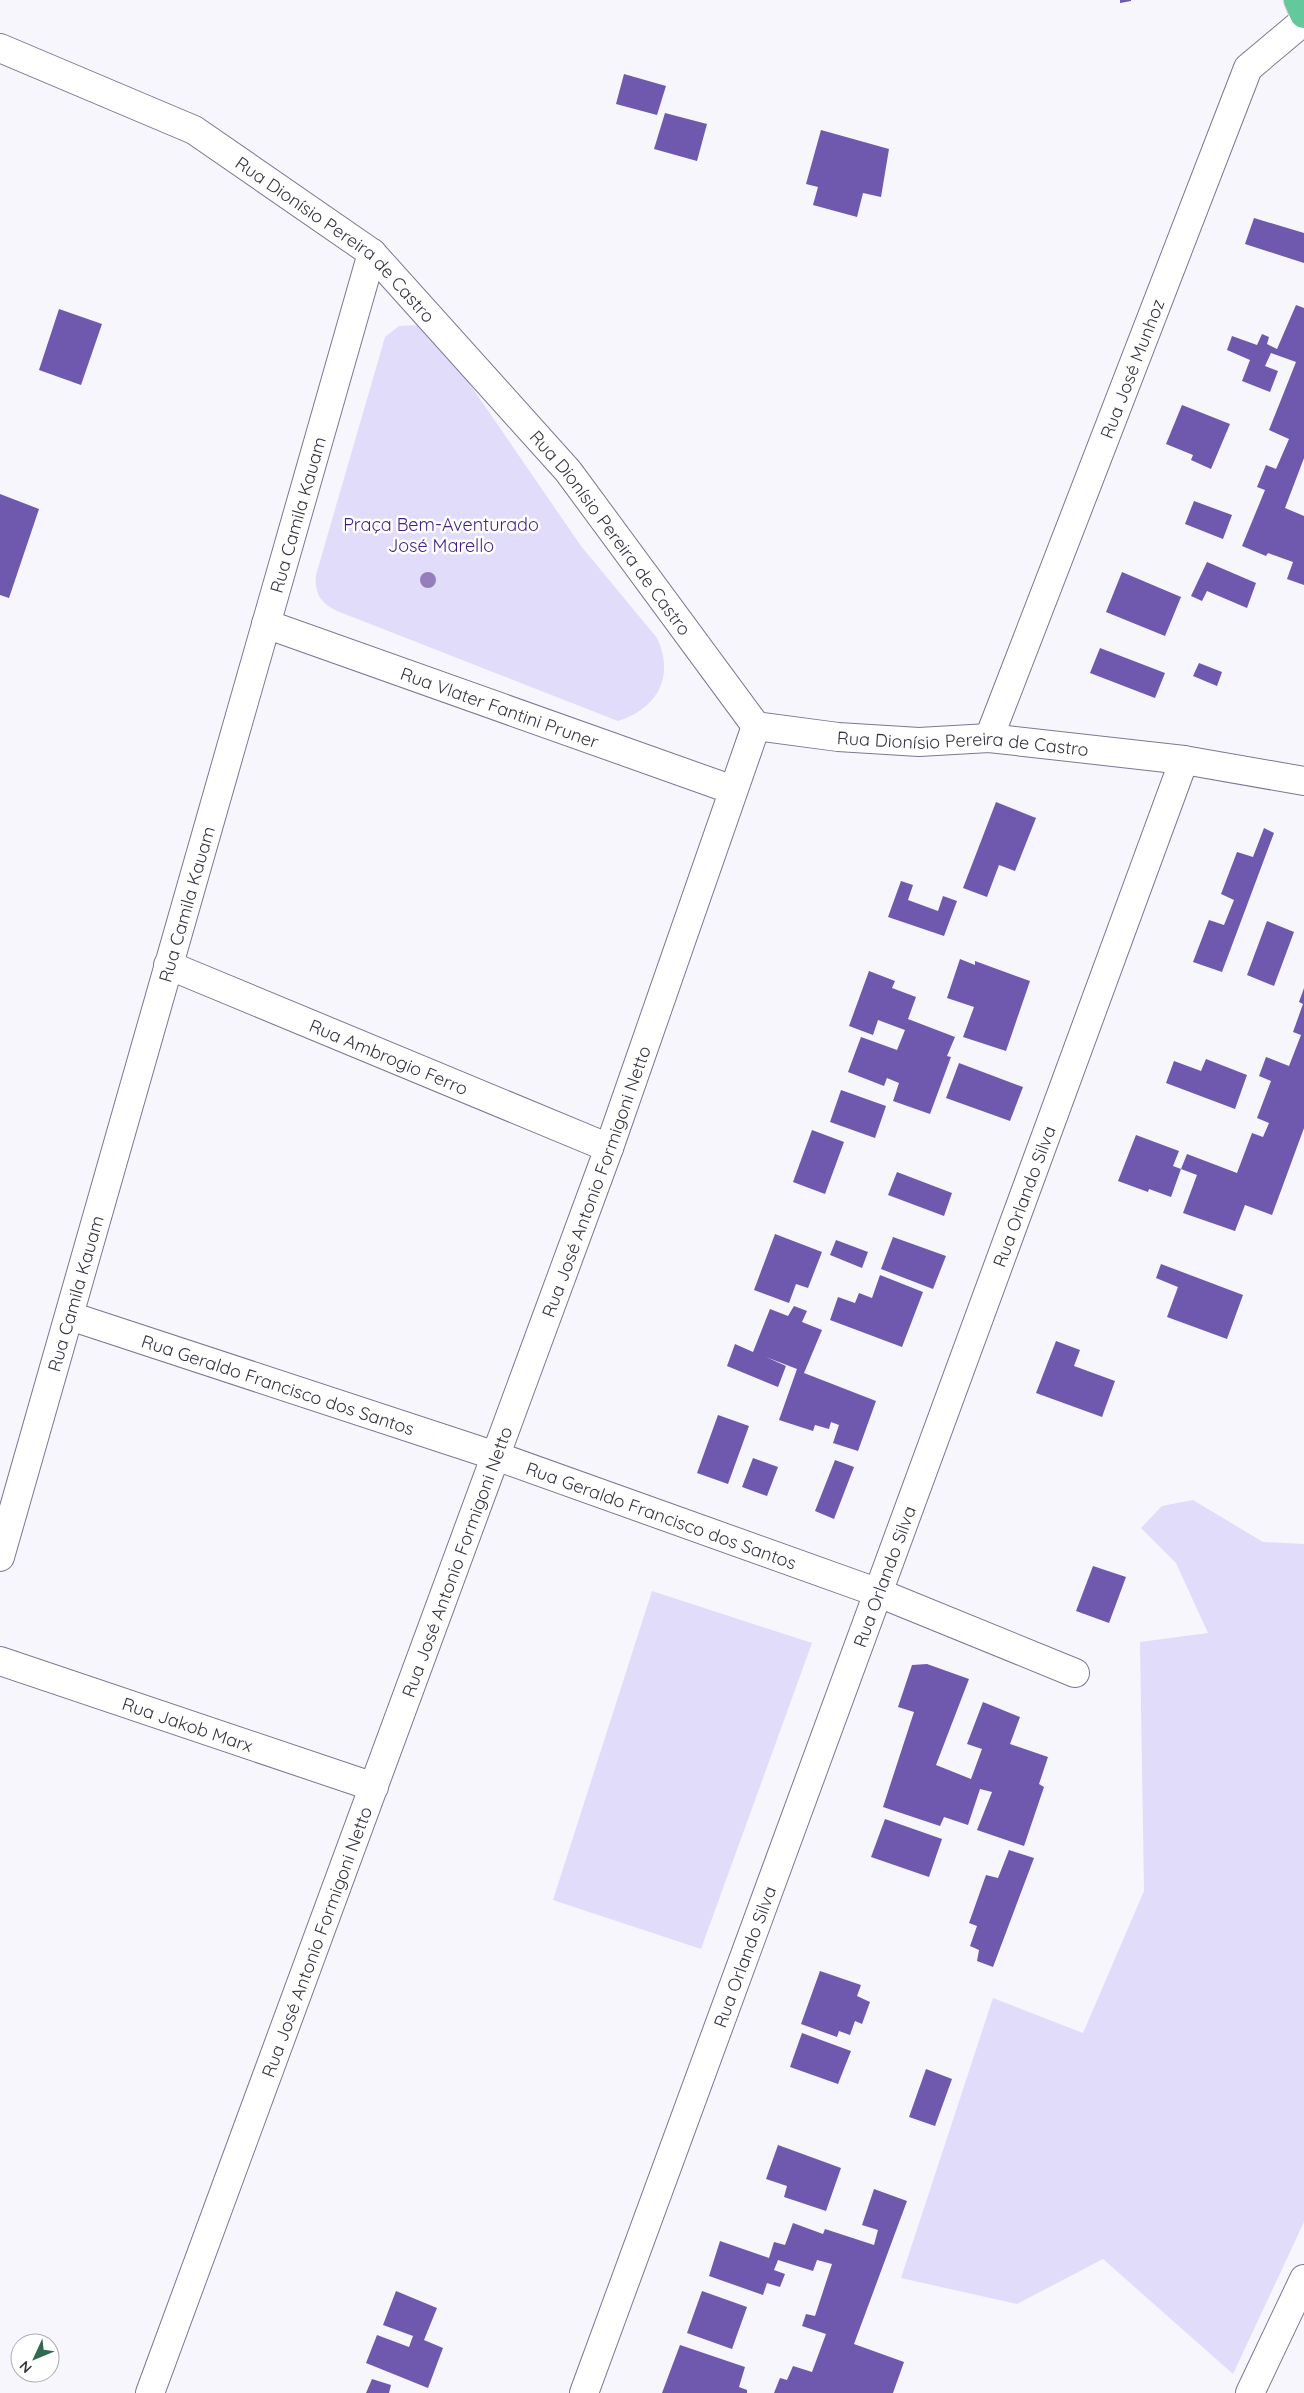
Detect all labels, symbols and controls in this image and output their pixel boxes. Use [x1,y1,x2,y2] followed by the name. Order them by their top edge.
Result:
[231,151,440,327] street label: Rua Dionísio Pereira de Castro
[1094,296,1169,442] street label: Rua José Munhoz
[525,425,697,640] street label: Rua Dionísio Pereira de Castro
[264,434,331,595] street label: Rua Camila Kauam
[343,513,539,557] park label: Praça Bem-Aventurado José Marello
[397,661,602,753] street label: Rua Vlater Fantini Pruner
[836,725,1090,761] street label: Rua Dionísio Pereira de Castro
[153,823,219,985] street label: Rua Camila Kauam
[306,1013,472,1100] street label: Rua Ambrogio Ferro
[536,1043,655,1320] street label: Rua José Antonio Formigoni Netto
[987,1122,1060,1270] street label: Rua Orlando Silva
[42,1213,108,1374] street label: Rua Camila Kauam
[139,1329,417,1440] street label: Rua Geraldo Francisco dos Santos
[396,1423,517,1700] street label: Rua José Antonio Formigoni Netto
[523,1456,800,1574] street label: Rua Geraldo Francisco dos Santos
[848,1502,921,1650] street label: Rua Orlando Silva
[119,1692,256,1757] street label: Rua Jakob Marx
[256,1803,377,2080] street label: Rua José Antonio Formigoni Netto
[708,1883,781,2030] street label: Rua Orlando Silva
[10,2333,60,2383] north arrow
[16,2357,36,2377] text: N

